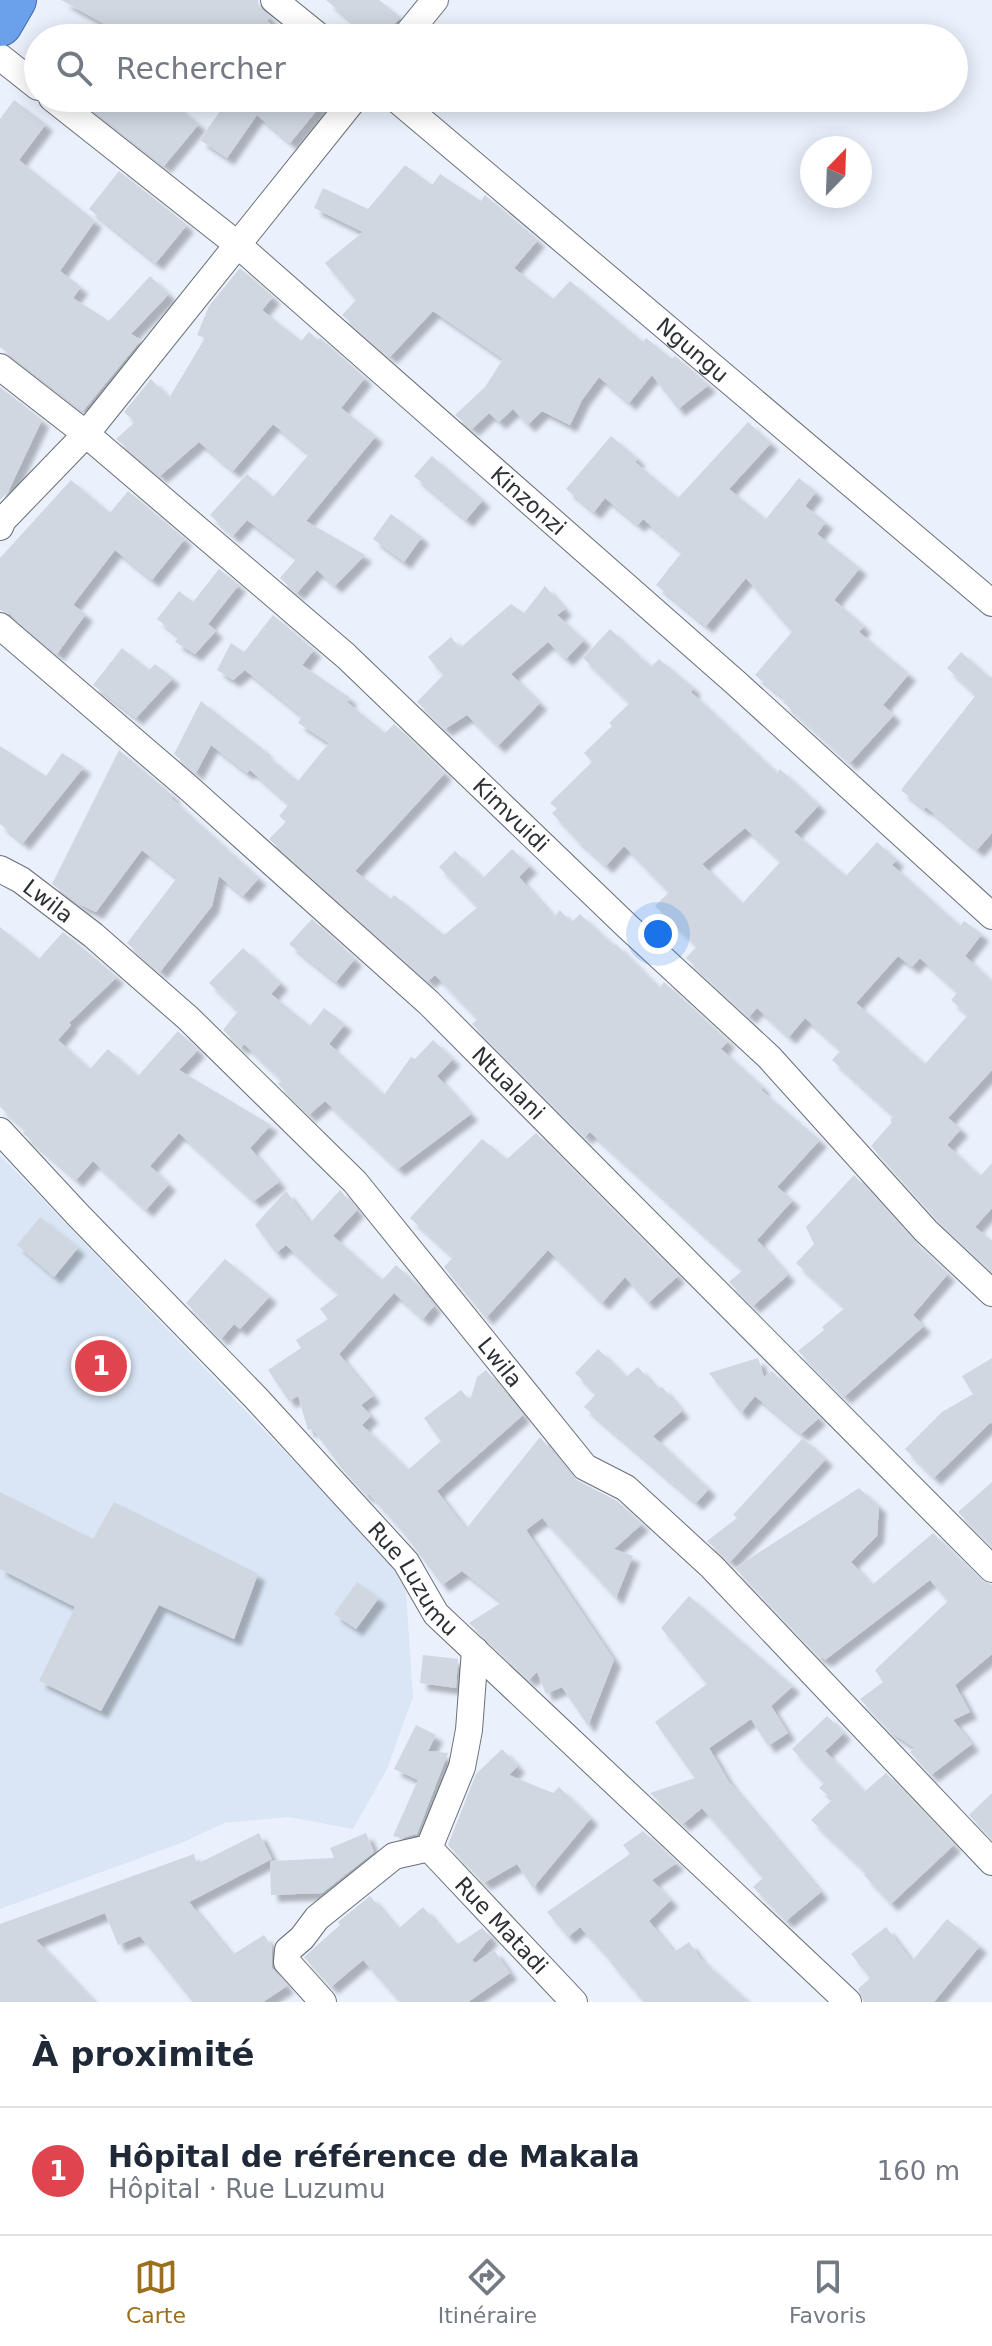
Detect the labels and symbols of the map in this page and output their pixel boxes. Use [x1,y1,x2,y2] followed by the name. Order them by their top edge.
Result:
[800,136,872,208] north arrow
[651,313,733,388] street label: Ngungu
[486,461,571,540] street label: Kinzonzi
[468,773,554,857] street label: Kimvuidi
[18,874,78,928] street label: Lwila
[638,914,678,954] your location
[467,1042,550,1125] street label: Ntualani
[473,1333,527,1392] street label: Lwila
[75,1336,127,1396] pin: 1
[363,1517,463,1641] street label: Rue Luzumu
[450,1872,553,1979] street label: Rue Matadi

